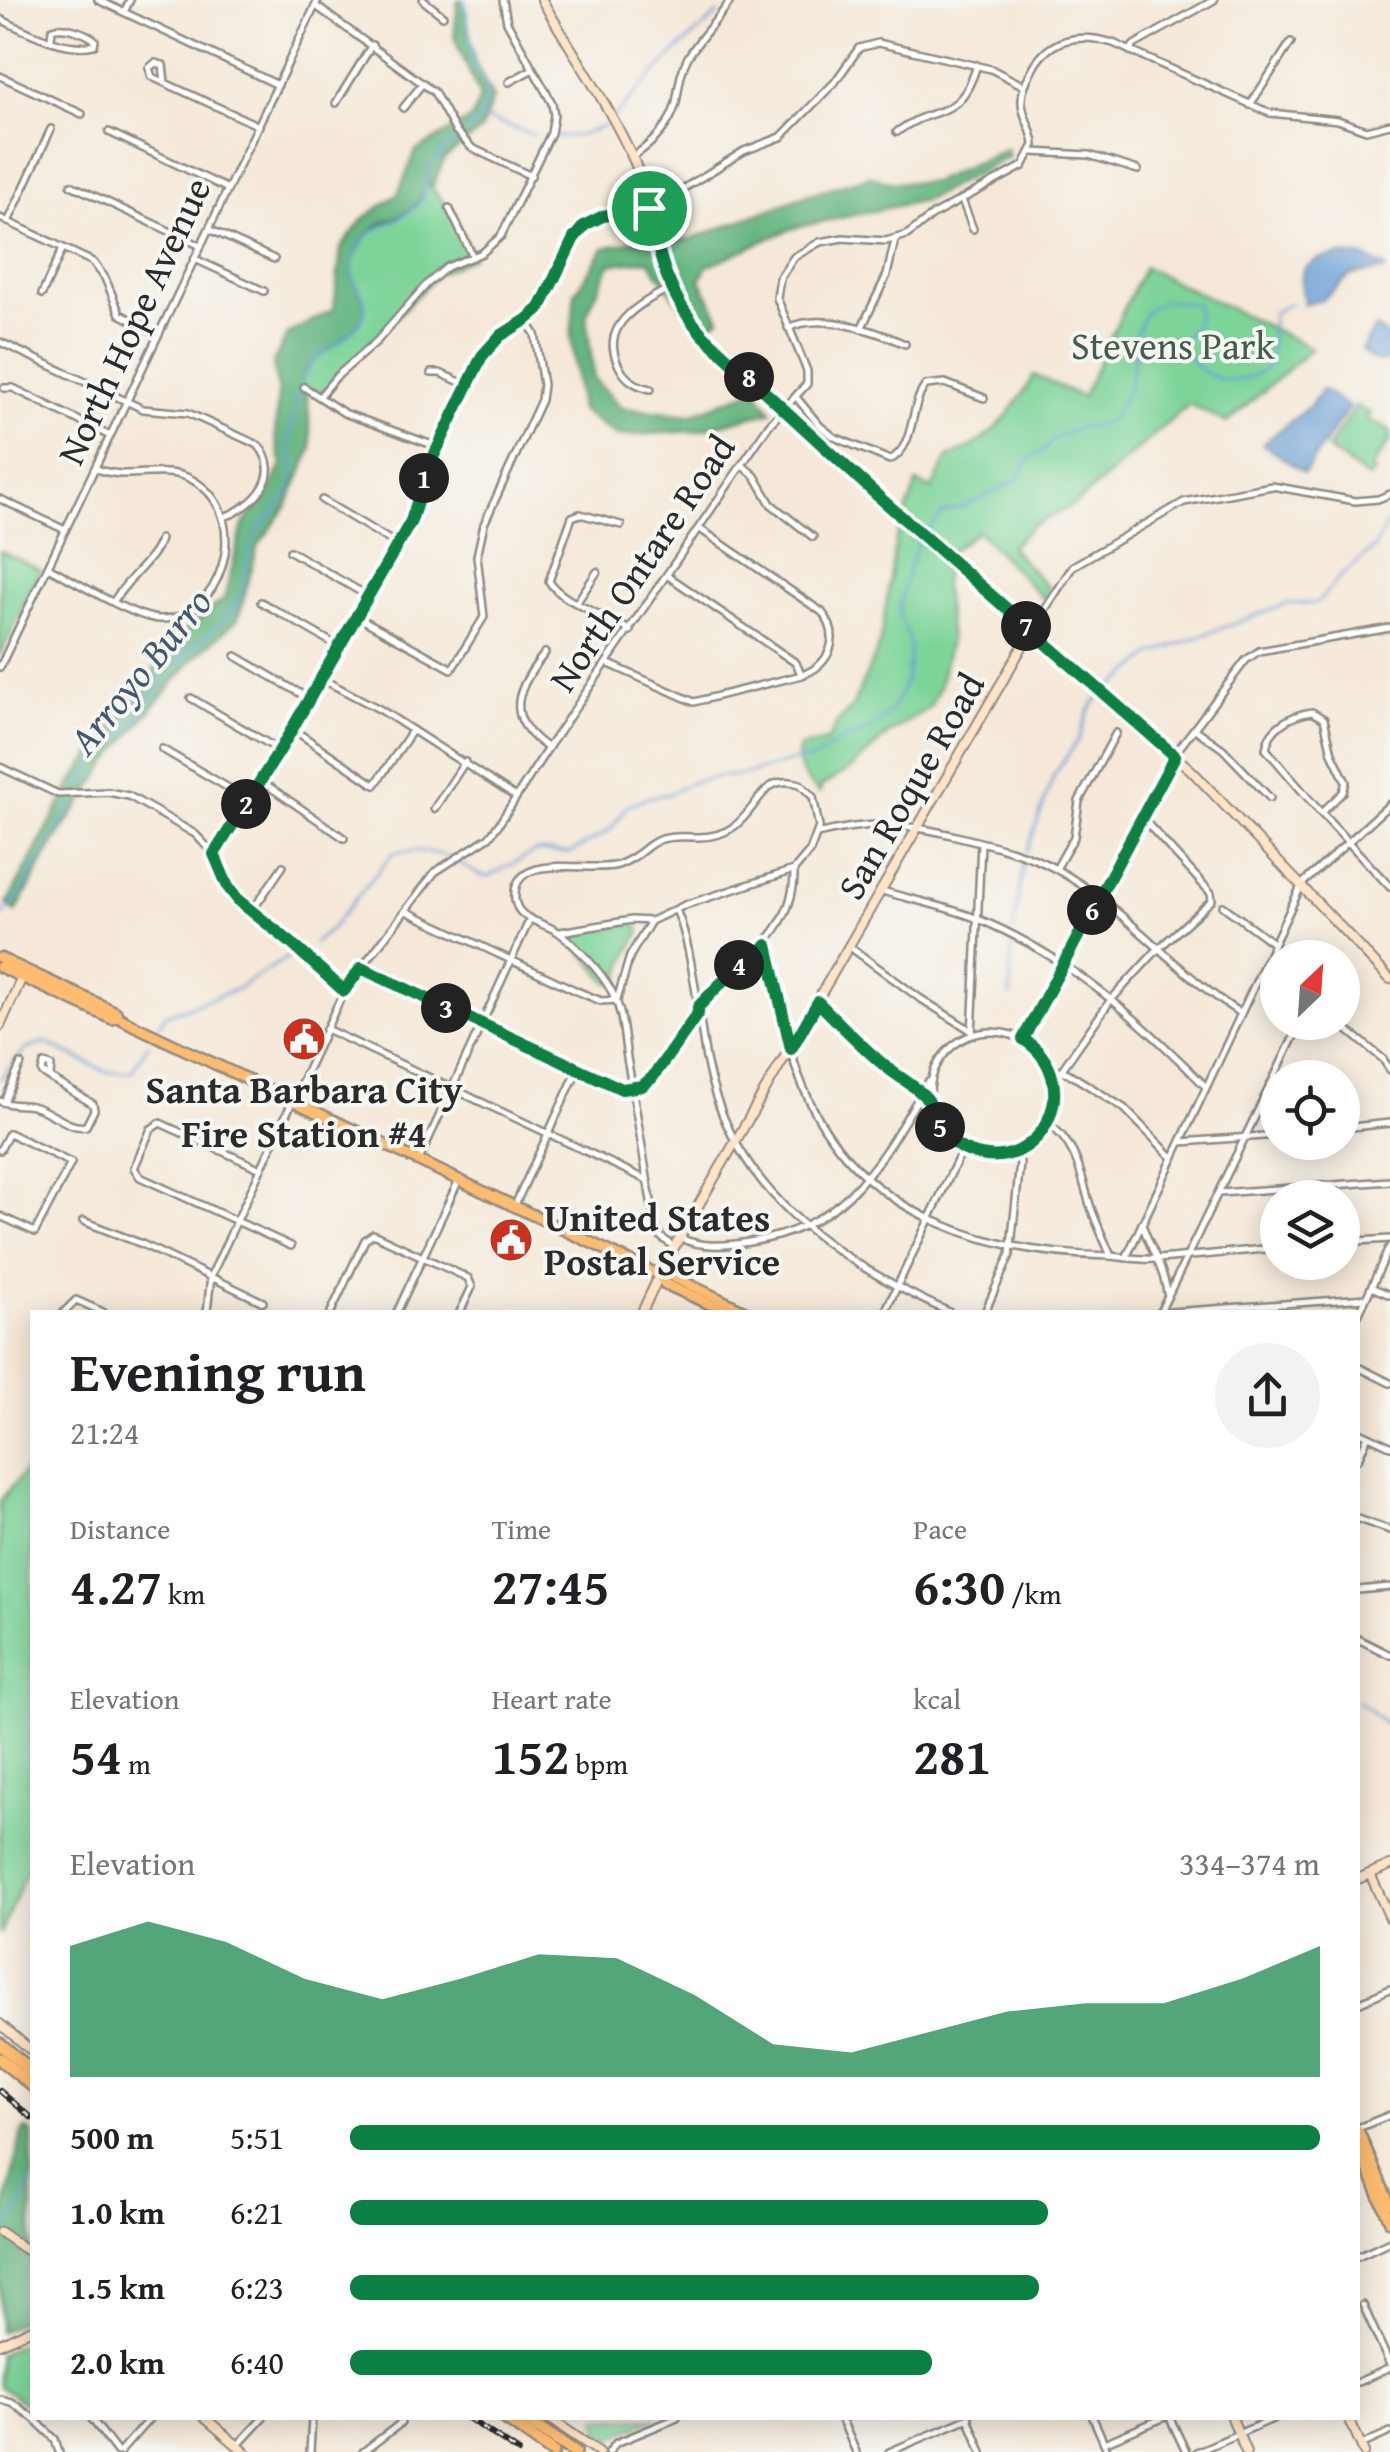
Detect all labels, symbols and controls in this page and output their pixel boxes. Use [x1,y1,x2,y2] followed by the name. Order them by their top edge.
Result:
[607,166,692,251] pin
[42,168,224,473] street label: North Hope Avenue
[622,181,677,236] icon: arrive
[1071,317,1276,373] park label: Stevens Park
[724,352,774,402] pin: 8
[742,356,756,397] text: 8
[534,422,749,702] street label: North Ontare Road
[399,453,449,503] pin: 1
[417,457,431,498] text: 1
[53,574,225,768] water label: Arroyo Burro
[1001,601,1051,651] pin: 7
[1019,605,1033,646] text: 7
[822,661,998,909] street label: San Roque Road
[221,779,271,829] pin: 2
[239,783,253,824] text: 2
[1067,885,1117,935] pin: 6
[1085,889,1099,930] text: 6
[714,940,764,990] pin: 4
[1260,940,1360,1040] north arrow
[1260,940,1360,1280] map controls
[732,944,746,985] text: 4
[421,983,471,1033] pin: 3
[439,987,453,1028] text: 3
[281,1016,327,1062] public building icon: Santa Barbara City Fire Station #4
[1260,1060,1360,1160] button: locate
[146,1061,463,1161] place label: Santa Barbara City Fire Station #4
[915,1102,965,1152] pin: 5
[933,1106,947,1147] text: 5
[1260,1180,1360,1280] button: layers
[544,1189,780,1289] place label: United States Postal Service
[488,1217,534,1263] public building icon: United States Postal Service
[70,1331,366,1411] text: Evening run
[1215,1343,1320,1448] button: share
[70,1409,139,1456] text: 21:24
[70,1508,170,1549] text: Distance
[492,1508,551,1549] text: Time
[913,1508,967,1549] text: Pace
[70,1549,162,1622] text: 4.27
[492,1549,609,1622] text: 27:45
[913,1549,1005,1622] text: 6:30
[162,1573,205,1614] text: km
[1005,1573,1062,1614] text: /km
[70,1678,180,1719] text: Elevation
[492,1678,612,1719] text: Heart rate
[913,1678,961,1719] text: kcal
[70,1719,122,1792] text: 54
[492,1719,569,1792] text: 152
[913,1719,991,1792] text: 281
[122,1743,151,1784] text: m
[569,1743,628,1784] text: bpm
[70,1840,195,1887] text: Elevation
[1179,1840,1320,1887] text: 334–374 m
[70,2114,154,2161] text: 500 m
[230,2114,284,2161] text: 5:51
[70,2189,165,2236] text: 1.0 km
[230,2189,284,2236] text: 6:21
[70,2264,165,2311] text: 1.5 km
[230,2264,284,2311] text: 6:23
[70,2339,165,2386] text: 2.0 km
[230,2339,284,2386] text: 6:40

